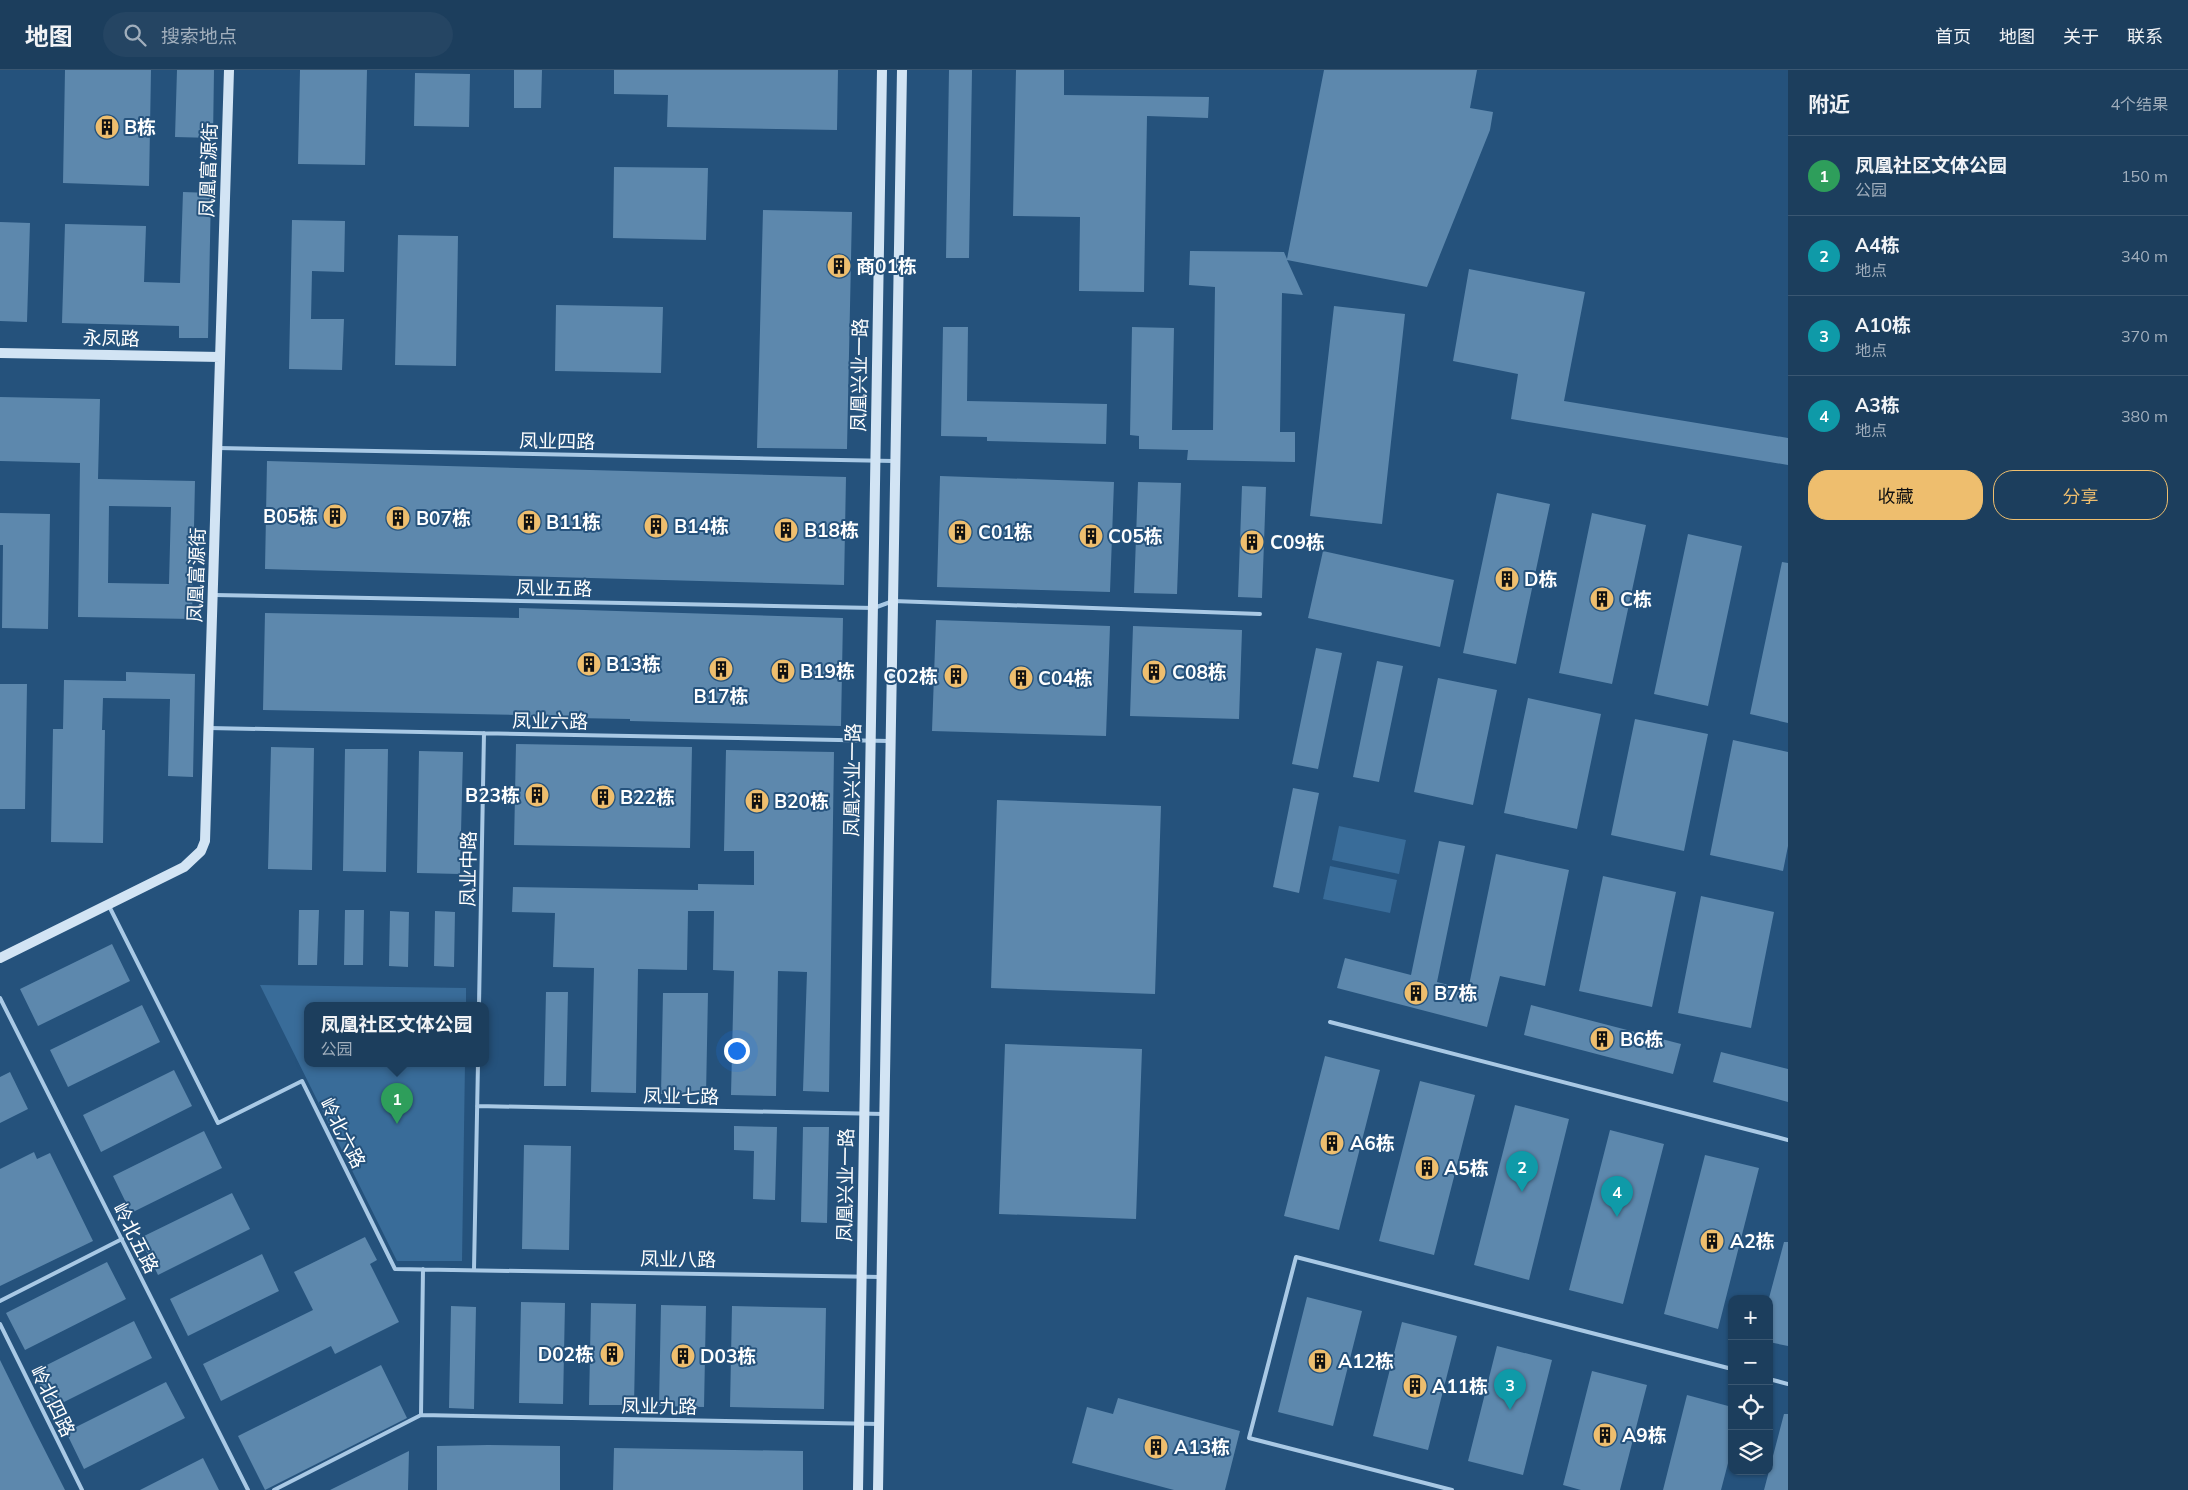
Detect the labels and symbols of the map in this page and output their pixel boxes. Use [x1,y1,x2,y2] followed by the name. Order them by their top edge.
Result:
[94,114,120,140] building icon: B栋
[124,115,156,139] place label: B栋
[194,122,222,218] street label: 凤凰富源街
[826,253,852,279] building icon: 商01栋
[856,254,917,278] place label: 商01栋
[846,318,872,432] street label: 凤凰兴业一路
[82,326,140,350] street label: 永凤路
[519,428,595,454] street label: 凤业四路
[322,503,348,529] building icon: B05栋
[263,504,318,528] place label: B05栋
[385,505,411,531] building icon: B07栋
[416,506,471,530] place label: B07栋
[516,509,542,535] building icon: B11栋
[546,510,601,534] place label: B11栋
[643,513,669,539] building icon: B14栋
[674,514,729,538] place label: B14栋
[773,517,799,543] building icon: B18栋
[804,518,859,542] place label: B18栋
[947,519,973,545] building icon: C01栋
[978,520,1033,544] place label: C01栋
[1078,523,1104,549] building icon: C05栋
[1108,524,1163,548] place label: C05栋
[182,527,210,623] street label: 凤凰富源街
[1239,529,1265,555] building icon: C09栋
[1270,530,1325,554] place label: C09栋
[1494,566,1520,592] building icon: D栋
[1524,567,1557,591] place label: D栋
[516,575,592,601] street label: 凤业五路
[1589,586,1615,612] building icon: C栋
[1620,587,1652,611] place label: C栋
[576,651,602,677] building icon: B13栋
[606,652,661,676] place label: B13栋
[708,656,734,682] building icon: B17栋
[770,658,796,684] building icon: B19栋
[800,659,855,683] place label: B19栋
[1141,659,1167,685] building icon: C08栋
[1172,660,1227,684] place label: C08栋
[943,663,969,689] building icon: C02栋
[883,664,938,688] place label: C02栋
[1008,665,1034,691] building icon: C04栋
[1038,666,1093,690] place label: C04栋
[694,684,748,708] place label: B17栋
[512,708,588,734] street label: 凤业六路
[839,723,865,837] street label: 凤凰兴业一路
[524,782,550,808] building icon: B23栋
[465,783,520,807] place label: B23栋
[590,784,616,810] building icon: B22栋
[620,785,675,809] place label: B22栋
[744,788,770,814] building icon: B20栋
[774,789,829,813] place label: B20栋
[455,831,481,907] street label: 凤业中路
[1403,980,1429,1006] building icon: B7栋
[1434,981,1478,1005] place label: B7栋
[1589,1026,1615,1052] building icon: B6栋
[1620,1027,1664,1051] place label: B6栋
[724,1038,750,1064] your location
[381,1083,413,1124] pin: 1
[643,1083,719,1109] street label: 凤业七路
[315,1094,371,1172] street label: 岭北六路
[832,1128,858,1242] street label: 凤凰兴业一路
[1319,1130,1345,1156] building icon: A6栋
[1350,1131,1395,1155] place label: A6栋
[1506,1151,1538,1192] pin: 2
[1414,1155,1440,1181] building icon: A5栋
[1444,1156,1489,1180] place label: A5栋
[1601,1176,1633,1217] pin: 4
[108,1199,164,1277] street label: 岭北五路
[1699,1228,1725,1254] building icon: A2栋
[1730,1229,1775,1253] place label: A2栋
[640,1246,716,1272] street label: 凤业八路
[599,1341,625,1367] building icon: D02栋
[538,1342,594,1366] place label: D02栋
[670,1343,696,1369] building icon: D03栋
[700,1344,756,1368] place label: D03栋
[1307,1348,1333,1374] building icon: A12栋
[1338,1349,1394,1373] place label: A12栋
[26,1362,80,1440] street label: 岭北四路
[1494,1369,1526,1410] pin: 3
[1402,1373,1428,1399] building icon: A11栋
[1432,1374,1488,1398] place label: A11栋
[621,1393,697,1419] street label: 凤业九路
[1592,1422,1618,1448] building icon: A9栋
[1622,1423,1667,1447] place label: A9栋
[1143,1434,1169,1460] building icon: A13栋
[1174,1435,1230,1459] place label: A13栋

